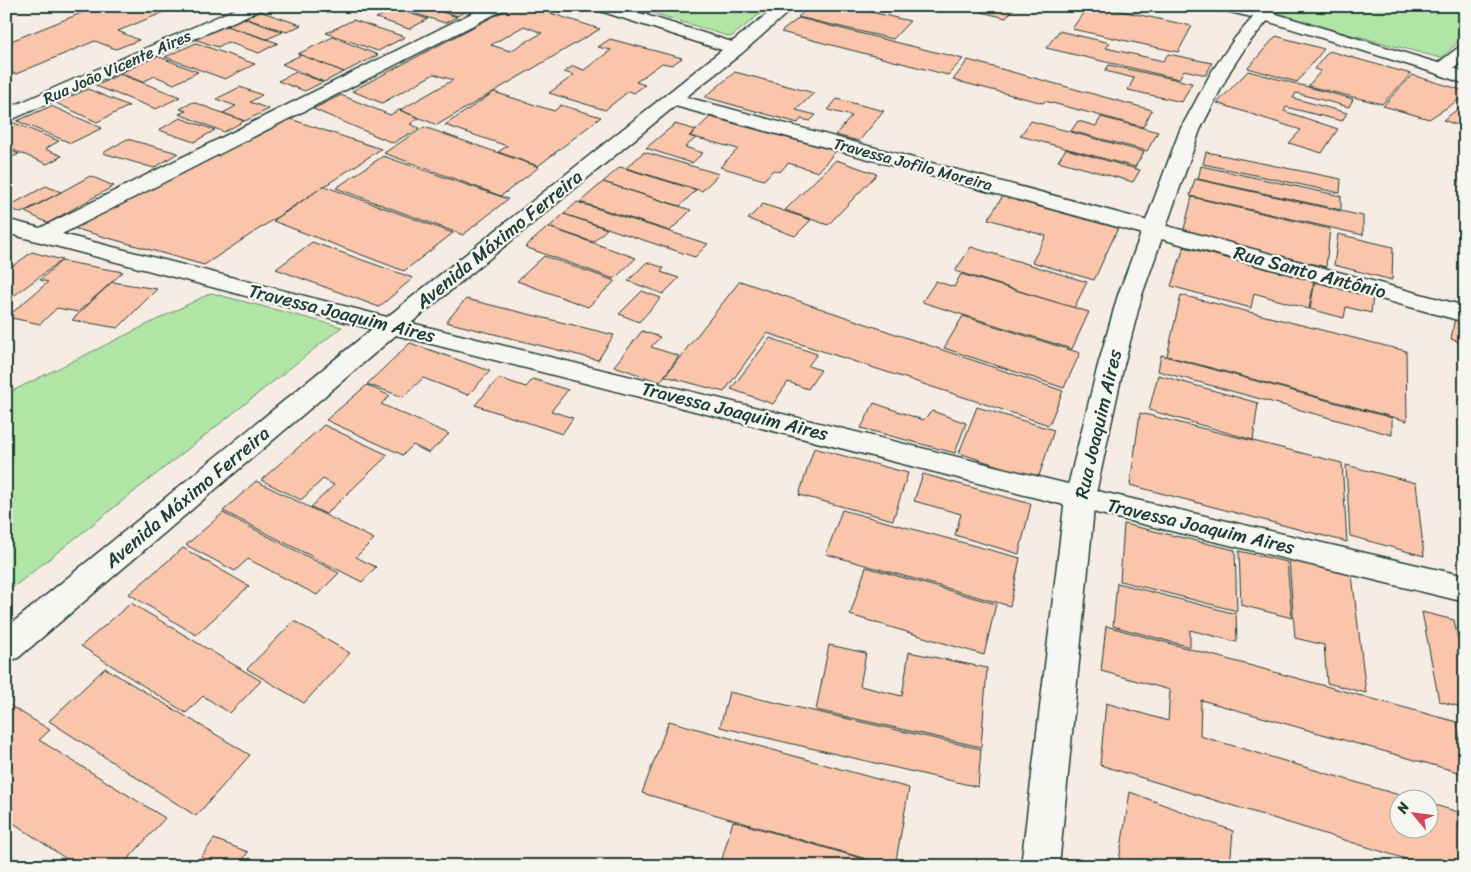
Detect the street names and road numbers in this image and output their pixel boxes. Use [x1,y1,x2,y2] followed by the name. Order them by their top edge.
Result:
[38,21,196,113] street label: Rua João Vicente Aires
[830,129,996,199] street label: Travessa Jofilo Moreira
[407,161,590,318] street label: Avenida Máximo Ferreira
[1230,236,1390,308] street label: Rua Santo Antônio
[245,274,439,352] street label: Travessa Joaquim Aires
[1065,346,1131,502] street label: Rua Joaquim Aires
[638,372,832,450] street label: Travessa Joaquim Aires
[96,417,277,577] street label: Avenida Máximo Ferreira
[1104,488,1298,564] street label: Travessa Joaquim Aires

